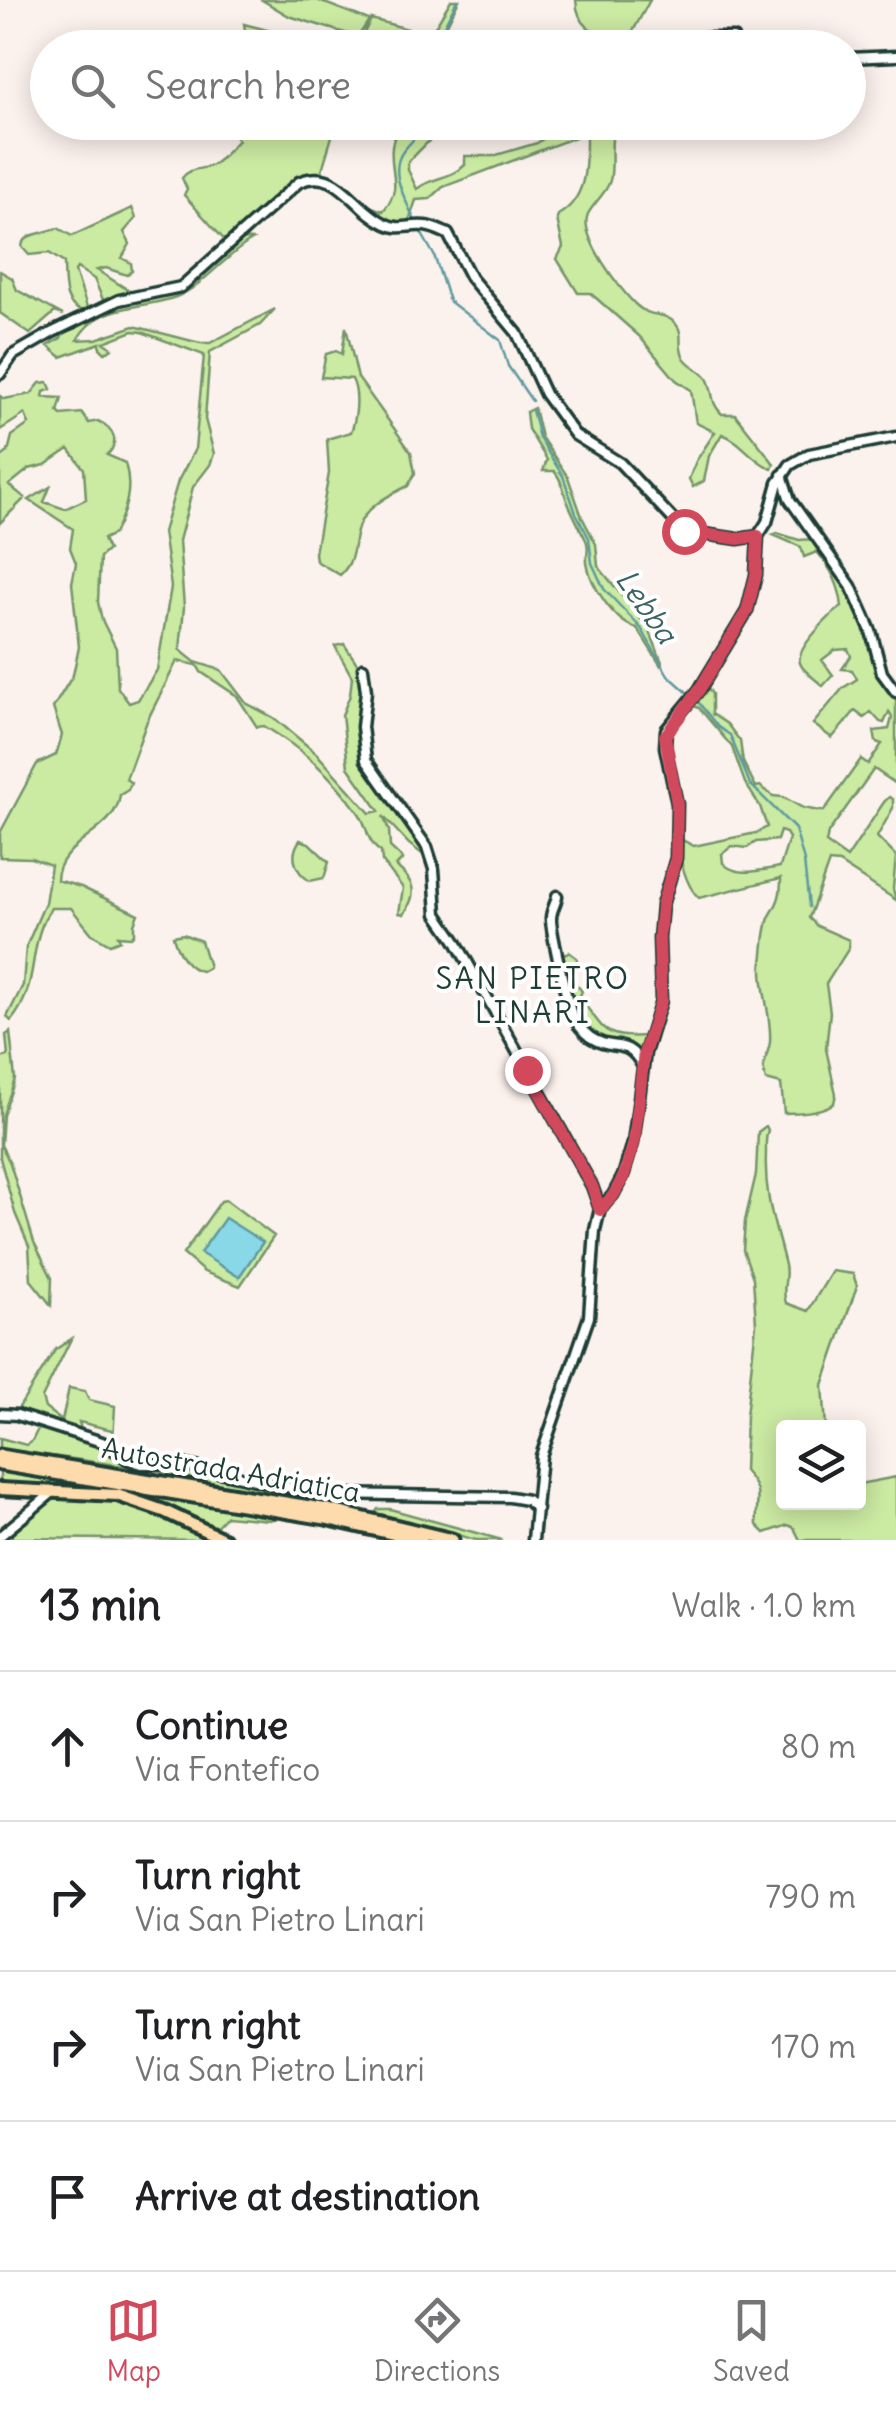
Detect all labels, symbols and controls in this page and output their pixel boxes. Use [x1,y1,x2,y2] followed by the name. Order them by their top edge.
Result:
[30,30,866,140] search box
[65,58,120,113] icon: search
[145,62,351,109] text: Search here
[662,509,708,555] route start
[608,562,687,652] water label: Lebba
[435,959,631,1031] district label: SAN PIETRO LINARI
[505,1048,551,1094] route end
[776,1420,866,1510] map controls
[776,1420,866,1510] button: layers
[99,1430,363,1510] street label: Autostrada Adriatica
[40,1579,161,1631] text: 13 min
[671,1585,856,1626] text: Walk · 1.0 km
[135,1702,288,1749] text: Continue
[40,1719,95,1774] icon: ahead
[781,1726,856,1767] text: 80 m
[135,1749,320,1790] text: Via Fontefico
[135,1852,301,1899] text: Turn right
[40,1869,95,1924] icon: right
[765,1876,856,1917] text: 790 m
[135,1899,425,1940] text: Via San Pietro Linari
[135,2002,301,2049] text: Turn right
[40,2019,95,2074] icon: right
[771,2026,856,2067] text: 170 m
[135,2049,425,2090] text: Via San Pietro Linari
[40,2169,95,2224] icon: arrive
[135,2173,480,2220] text: Arrive at destination
[106,2293,161,2389] tab: Map
[374,2293,500,2389] tab: Directions
[713,2293,790,2389] tab: Saved

